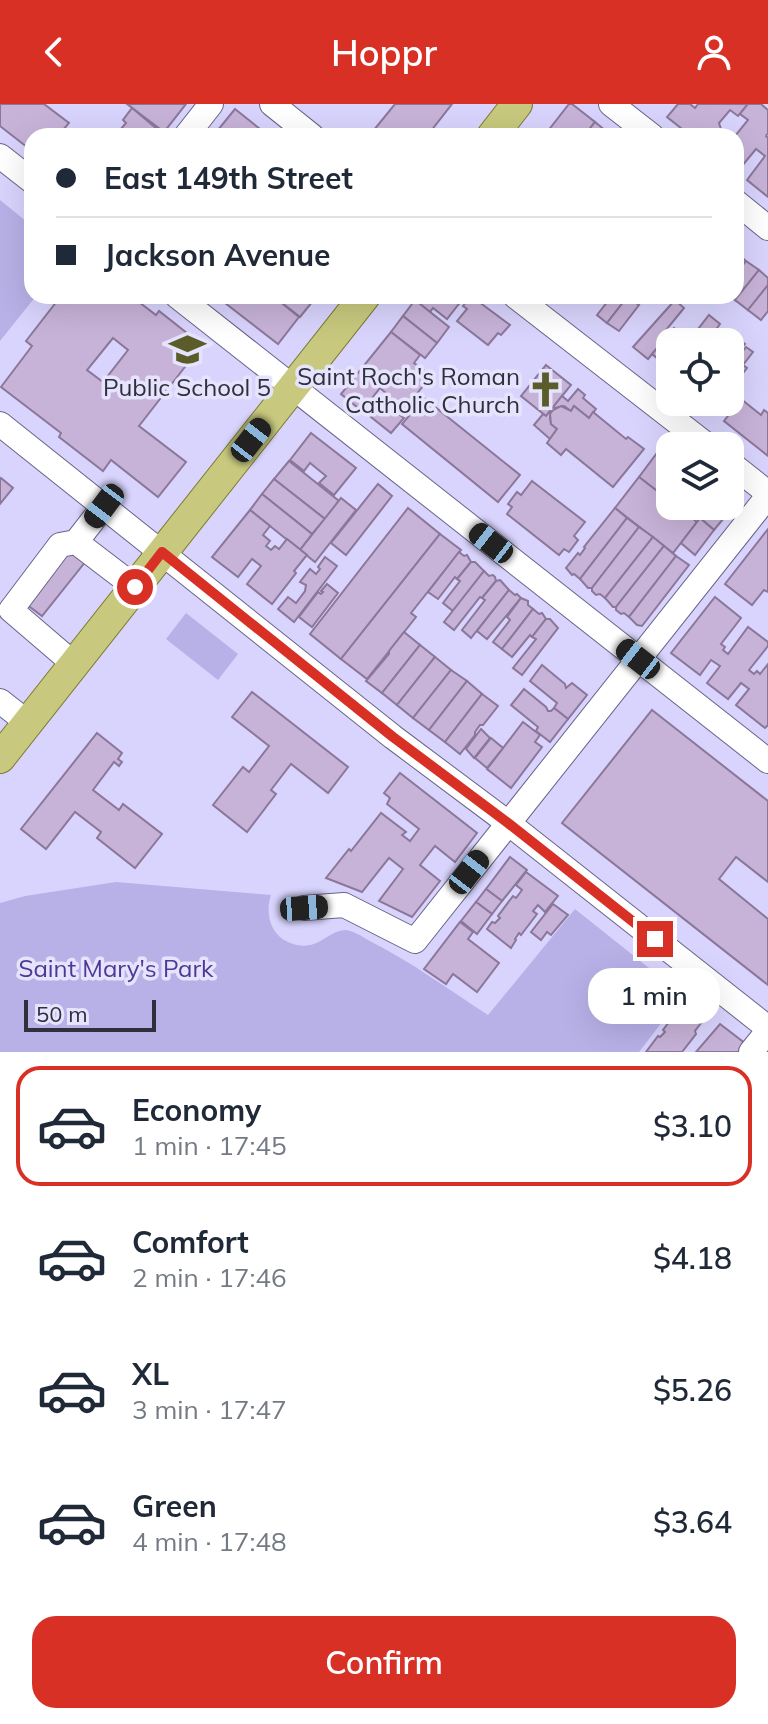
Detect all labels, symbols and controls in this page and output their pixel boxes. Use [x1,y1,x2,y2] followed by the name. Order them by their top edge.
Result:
[32,30,76,74] icon: back
[331,30,437,75] text: Hoppr
[692,30,736,74] icon: person
[104,159,353,197] text: East 149th Street
[104,236,331,274] text: Jackson Avenue
[656,328,744,520] map controls
[656,328,744,416] button: locate
[168,331,206,369] school or university icon: Public School 5
[297,361,520,419] place label: Saint Roch's Roman Catholic Church
[527,371,565,409] church icon: Saint Roch's Roman Catholic Church
[103,372,271,402] place label: Public School 5
[227,414,275,466] car
[656,432,744,520] button: layers
[80,480,128,532] car
[465,519,517,567] car
[117,569,153,605] route start
[612,635,664,683] car
[445,846,493,898] car
[279,894,329,922] car
[637,921,673,957] route end
[19,953,214,983] park label: Saint Mary's Park
[589,967,721,1023] callout: 1 min
[620,979,688,1012] text: 1 min
[24,996,156,1032] scale bar
[36,1000,87,1028] text: 50 m
[36,1090,108,1162] icon: car
[132,1091,261,1129] text: Economy
[653,1107,732,1145] text: $3.10
[132,1129,287,1162] text: 1 min · 17:45
[36,1222,108,1294] icon: car
[132,1223,249,1261] text: Comfort
[653,1239,732,1277] text: $4.18
[132,1261,287,1294] text: 2 min · 17:46
[36,1354,108,1426] icon: car
[132,1355,169,1393] text: XL
[653,1371,732,1409] text: $5.26
[132,1393,287,1426] text: 3 min · 17:47
[36,1486,108,1558] icon: car
[132,1487,217,1525] text: Green
[653,1503,732,1541] text: $3.64
[132,1525,287,1558] text: 4 min · 17:48
[32,1616,736,1708] button: Confirm

